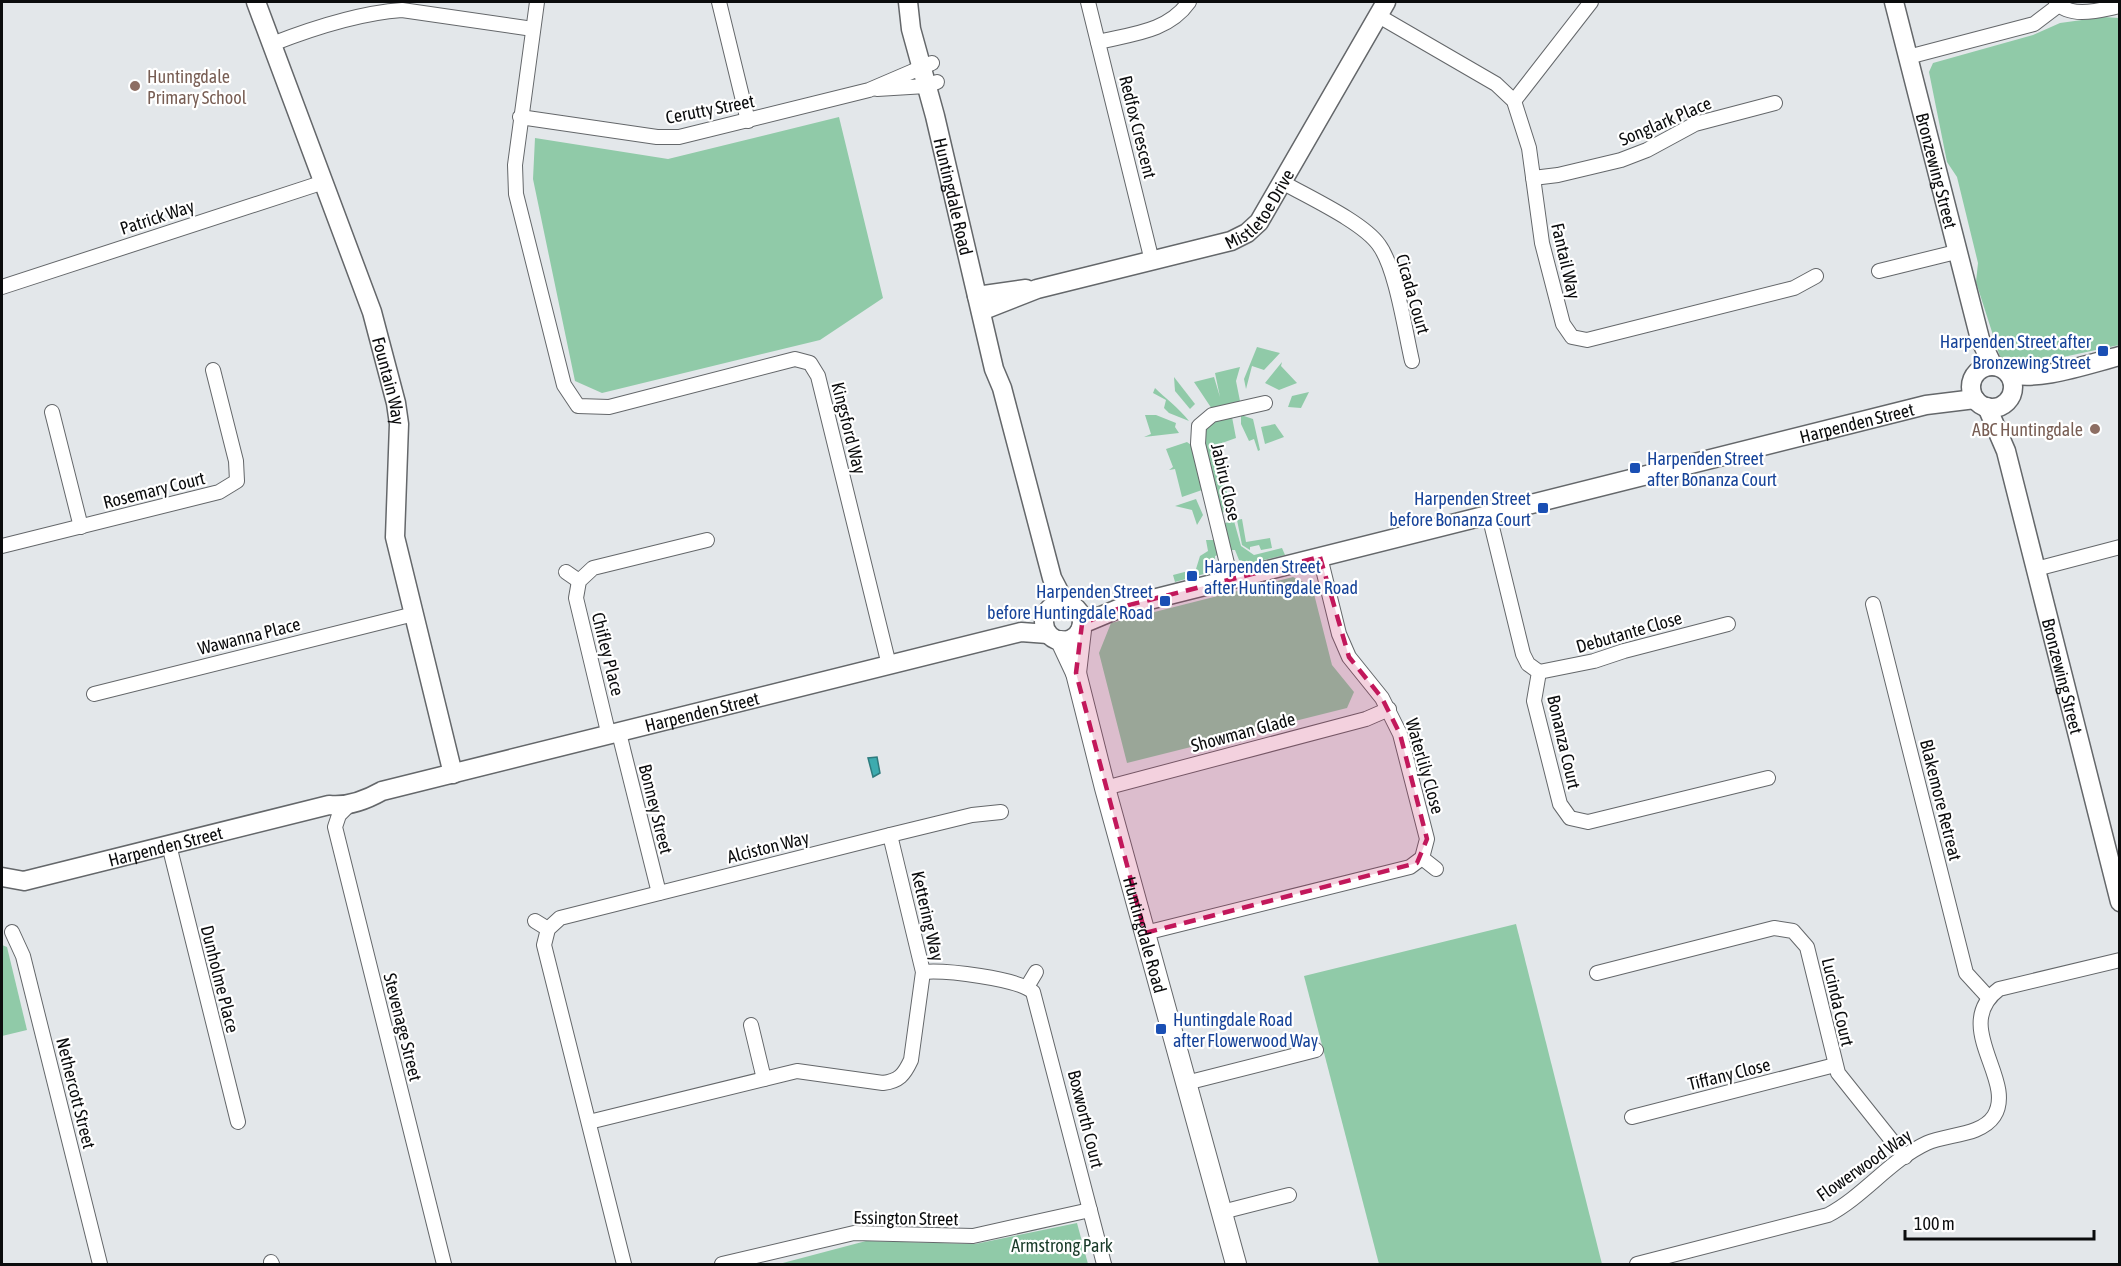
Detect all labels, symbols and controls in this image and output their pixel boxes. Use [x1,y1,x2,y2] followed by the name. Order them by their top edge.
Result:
[147,66,247,108] place label: Huntingdale Primary School
[1115,73,1161,181] street label: Redfox Crescent
[128,79,142,93] marker: Huntingdale Primary School
[664,90,756,128] street label: Cerutty Street
[1616,92,1714,150] street label: Songlark Place
[1912,110,1962,231] street label: Bronzewing Street
[930,136,978,257] street label: Huntingdale Road
[1221,165,1298,253] street label: Mistletoe Drive
[117,195,197,239] street label: Patrick Way
[1547,221,1585,301] street label: Fantail Way
[1392,252,1434,336] street label: Cicada Court
[1940,331,2092,373] place label: Harpenden Street after Bronzewing Street
[368,334,409,426] street label: Fountain Way
[2096,344,2110,358] marker: Harpenden Street after Bronzewing Street
[827,380,871,476] street label: Kingsford Way
[1797,398,1916,447] street label: Harpenden Street
[1972,419,2083,440] place label: ABC Huntingdale
[2088,422,2102,436] marker: ABC Huntingdale
[1207,441,1245,523] street label: Jabiru Close
[1647,448,1777,490] place label: Harpenden Street after Bonanza Court
[1628,461,1642,475] marker: Harpenden Street after Bonanza Court
[101,467,207,513] street label: Rosemary Court
[1389,488,1531,530] place label: Harpenden Street before Bonanza Court
[1536,501,1550,515] marker: Harpenden Street before Bonanza Court
[1204,556,1358,598] place label: Harpenden Street after Huntingdale Road
[1185,569,1199,583] marker: Harpenden Street after Huntingdale Road
[987,581,1153,623] place label: Harpenden Street before Huntingdale Road
[1158,594,1172,608] marker: Harpenden Street before Huntingdale Road
[1574,607,1684,657] street label: Debutante Close
[588,610,628,698] street label: Chifley Place
[196,613,302,659] street label: Wawanna Place
[2038,616,2088,736] street label: Bronzewing Street
[643,687,761,736] street label: Harpenden Street
[1543,693,1585,791] street label: Bonanza Court
[1188,708,1298,756] street label: Showman Glade
[1401,716,1449,816] street label: Waterlily Close
[1916,737,1966,863] street label: Blakemore Retreat
[635,762,677,856] street label: Bonney Street
[106,821,225,870] street label: Harpenden Street
[725,827,811,867] street label: Alciston Way
[907,869,949,963] street label: Kettering Way
[1119,874,1171,995] street label: Huntingdale Road
[197,923,243,1035] street label: Dunholme Place
[1818,956,1858,1048] street label: Lucinda Court
[379,971,427,1083] street label: Stevenage Street
[1173,1009,1318,1051] place label: Huntingdale Road after Flowerwood Way
[1154,1022,1168,1036] marker: Huntingdale Road after Flowerwood Way
[52,1035,100,1151] street label: Nethercott Street
[1686,1054,1772,1094] street label: Tiffany Close
[1064,1068,1108,1170] street label: Boxworth Court
[1813,1125,1915,1205] street label: Flowerwood Way
[1905,1203,2094,1241] scale bar
[853,1207,959,1229] street label: Essington Street
[1914,1213,1955,1234] text: 100 m
[1011,1235,1113,1256] park label: Armstrong Park

